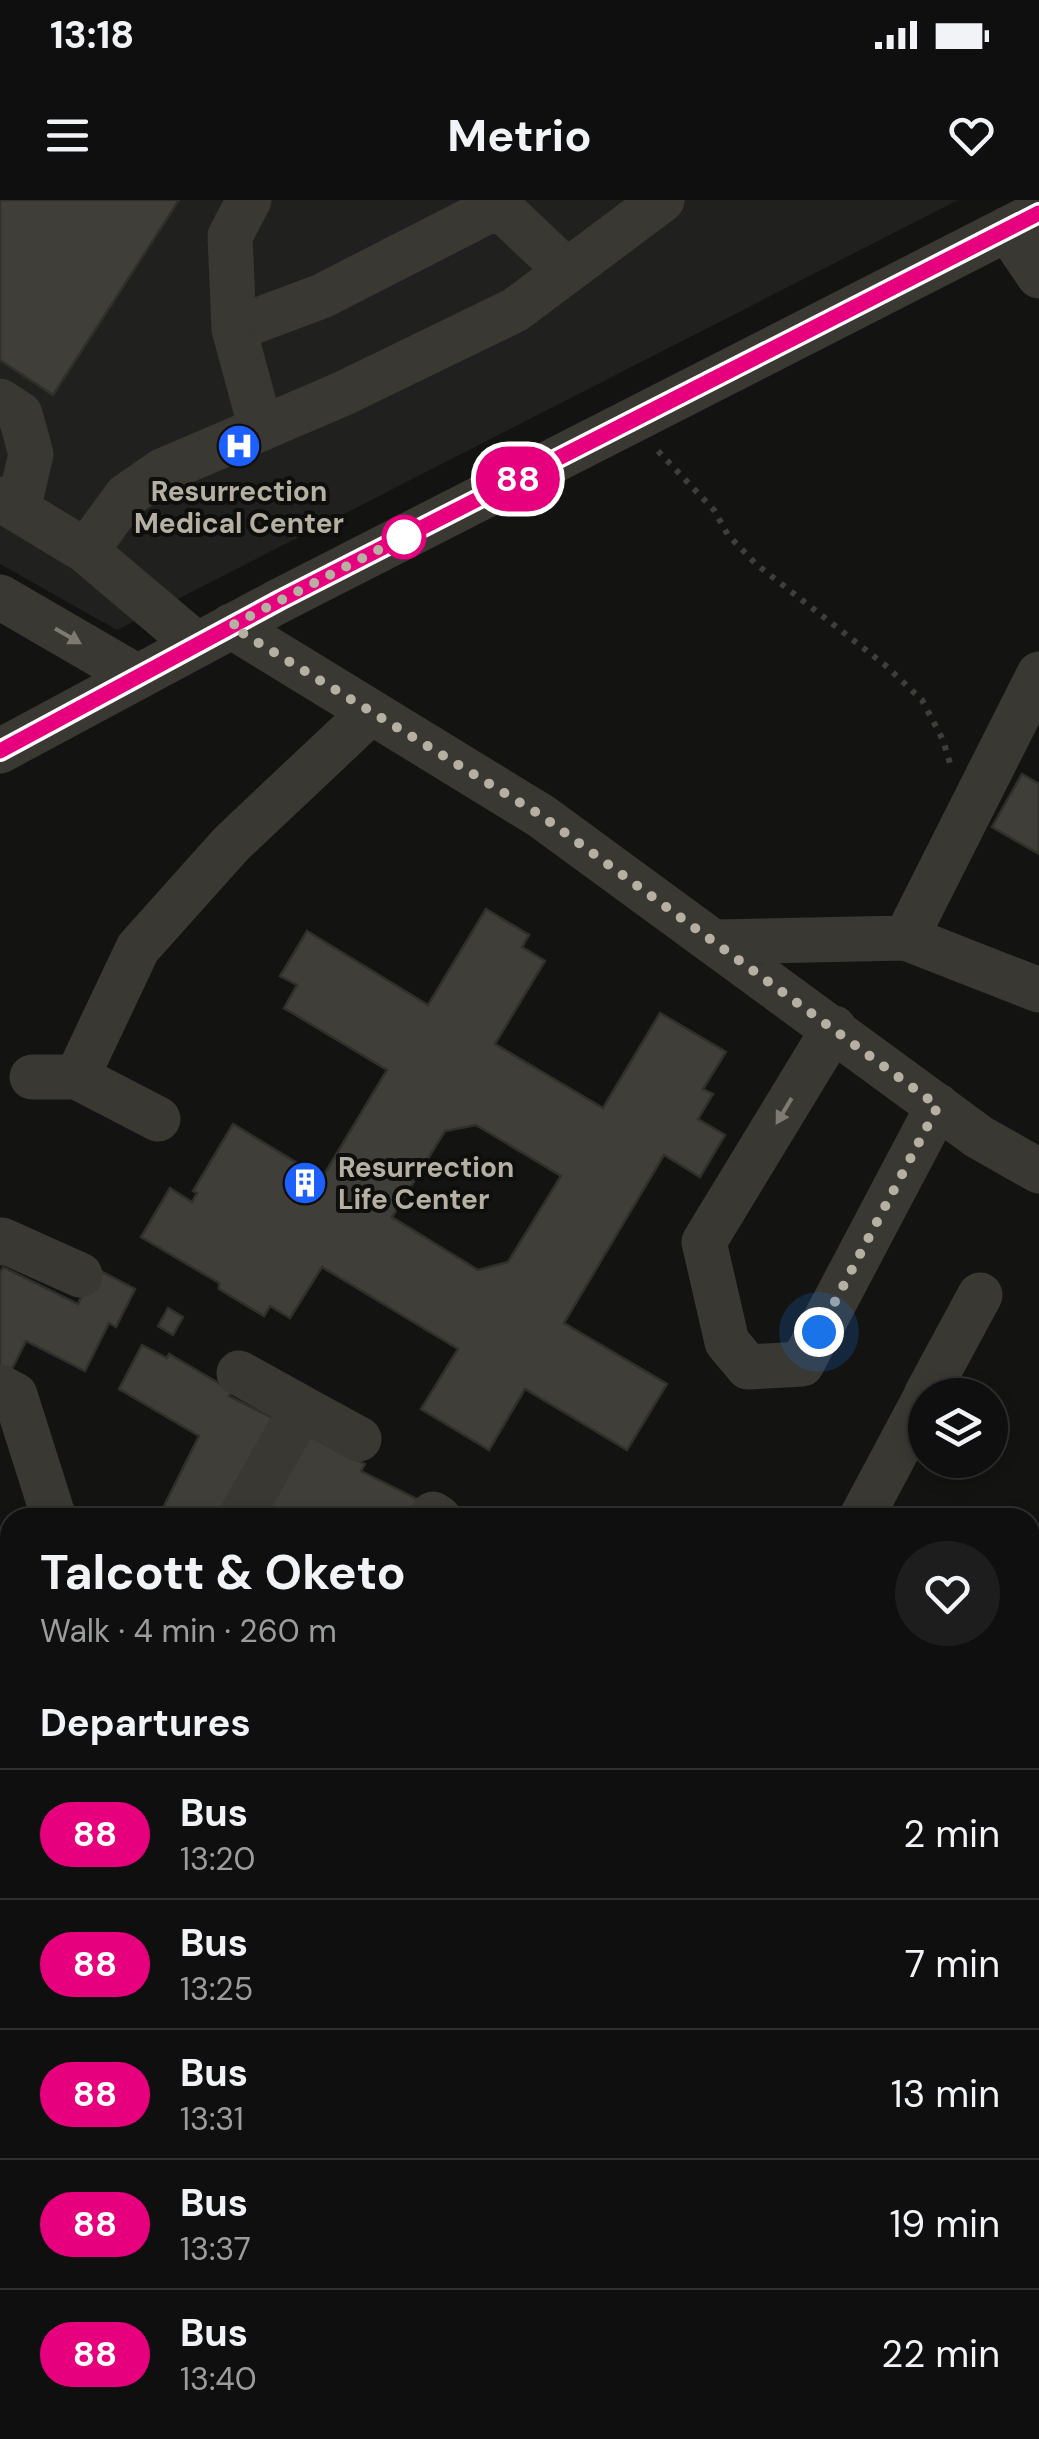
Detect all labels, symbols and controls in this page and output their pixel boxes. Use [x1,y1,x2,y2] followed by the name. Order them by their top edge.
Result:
[50,10,134,60] text: 13:18
[447,106,592,165] text: Metrio
[40,108,95,163] icon: menu
[944,108,999,163] icon: heart
[216,423,262,469] hospital icon: Resurrection Medical Center
[473,446,563,512] line badge: 88
[496,456,540,502] text: 88
[134,473,344,542] place label: Resurrection Medical Center
[383,516,425,558] unlabelled marker
[54,627,82,644] one-way arrow
[776,1097,793,1125] one-way arrow
[338,1149,514,1218] place label: Resurrection Life Center
[282,1160,328,1206] building icon: Resurrection Life Center
[794,1307,844,1357] your location
[908,1378,1008,1478] map controls
[908,1378,1008,1478] button: layers
[40,1541,406,1604] text: Talcott & Oketo
[895,1541,1000,1646] button: heart
[40,1610,337,1652] text: Walk · 4 min · 260 m
[40,1698,251,1748] text: Departures
[180,1788,248,1838] text: Bus
[903,1809,1000,1859] text: 2 min
[73,1811,117,1857] text: 88
[180,1838,255,1880] text: 13:20
[180,1918,248,1968] text: Bus
[905,1939,1000,1989] text: 7 min
[73,1941,117,1987] text: 88
[180,1968,253,2010] text: 13:25
[180,2048,248,2098] text: Bus
[891,2069,1000,2119] text: 13 min
[73,2071,117,2117] text: 88
[180,2098,244,2140] text: 13:31
[180,2178,248,2228] text: Bus
[889,2199,1000,2249] text: 19 min
[73,2201,117,2247] text: 88
[180,2228,251,2270] text: 13:37
[180,2308,248,2358] text: Bus
[881,2329,1000,2379] text: 22 min
[73,2331,117,2377] text: 88
[180,2358,257,2400] text: 13:40

